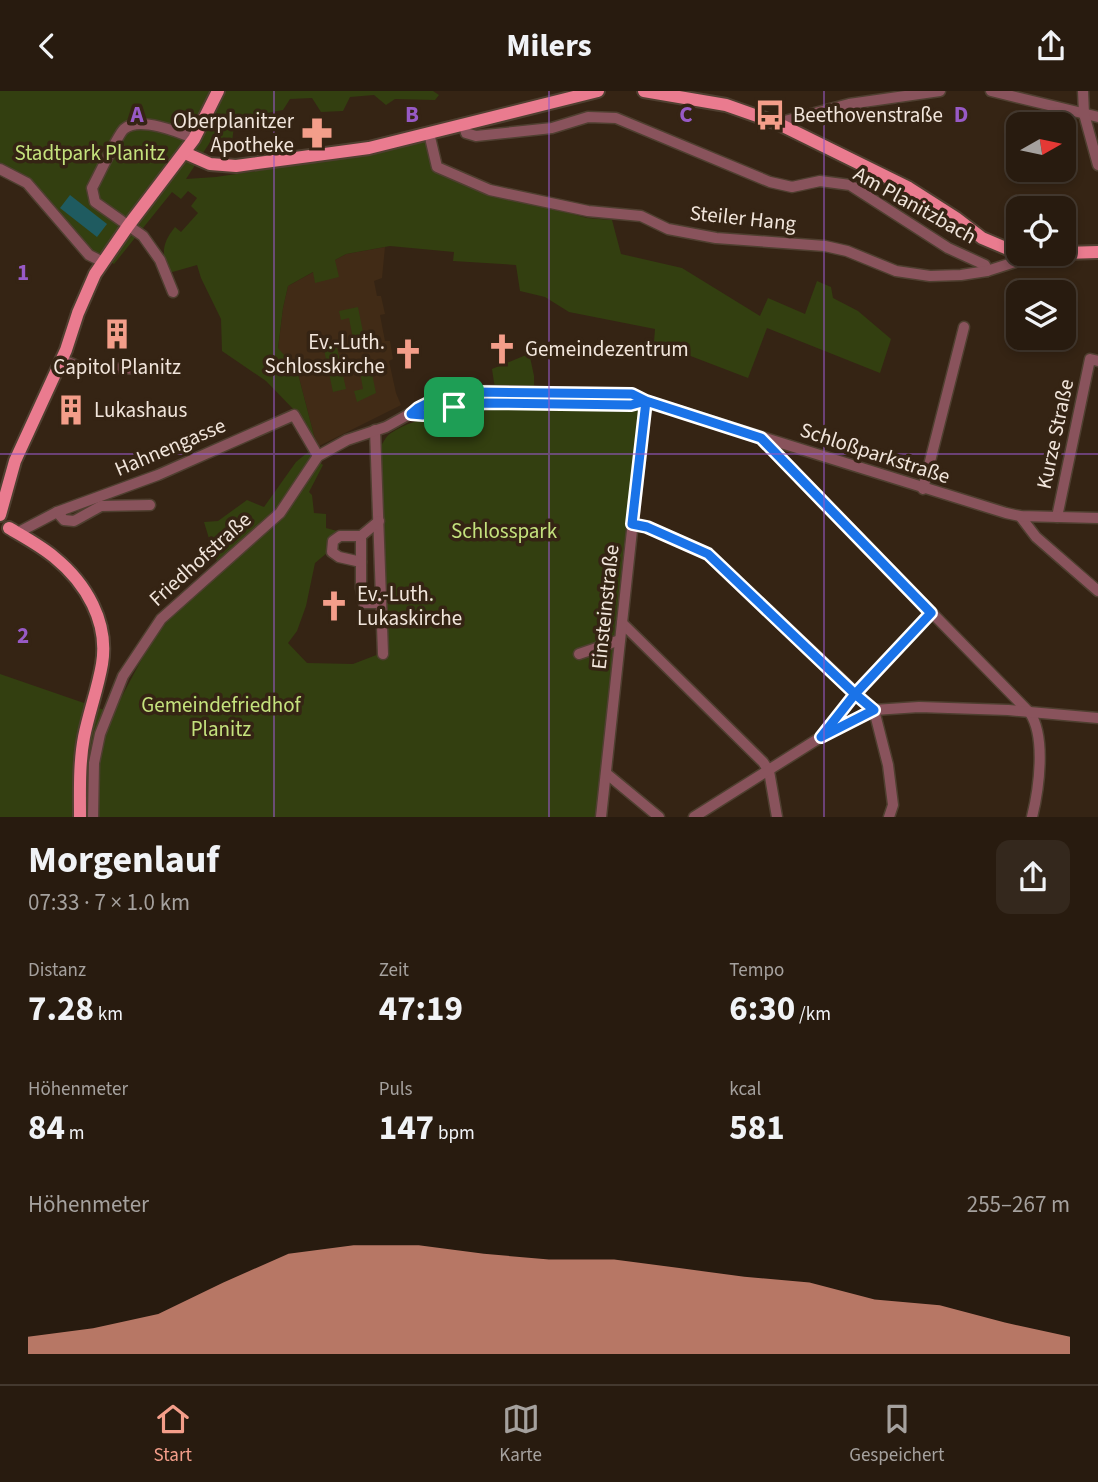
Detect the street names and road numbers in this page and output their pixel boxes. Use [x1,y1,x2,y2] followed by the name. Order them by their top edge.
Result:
[848,159,982,251] street label: Am Planitzbach
[688,198,798,239] street label: Steiler Hang
[1029,376,1081,492] street label: Kurze Straße
[110,410,230,484] street label: Hahnengasse
[796,415,954,491] street label: Schloßparkstraße
[142,505,258,613] street label: Friedhofstraße
[584,543,626,671] street label: Einsteinstraße

